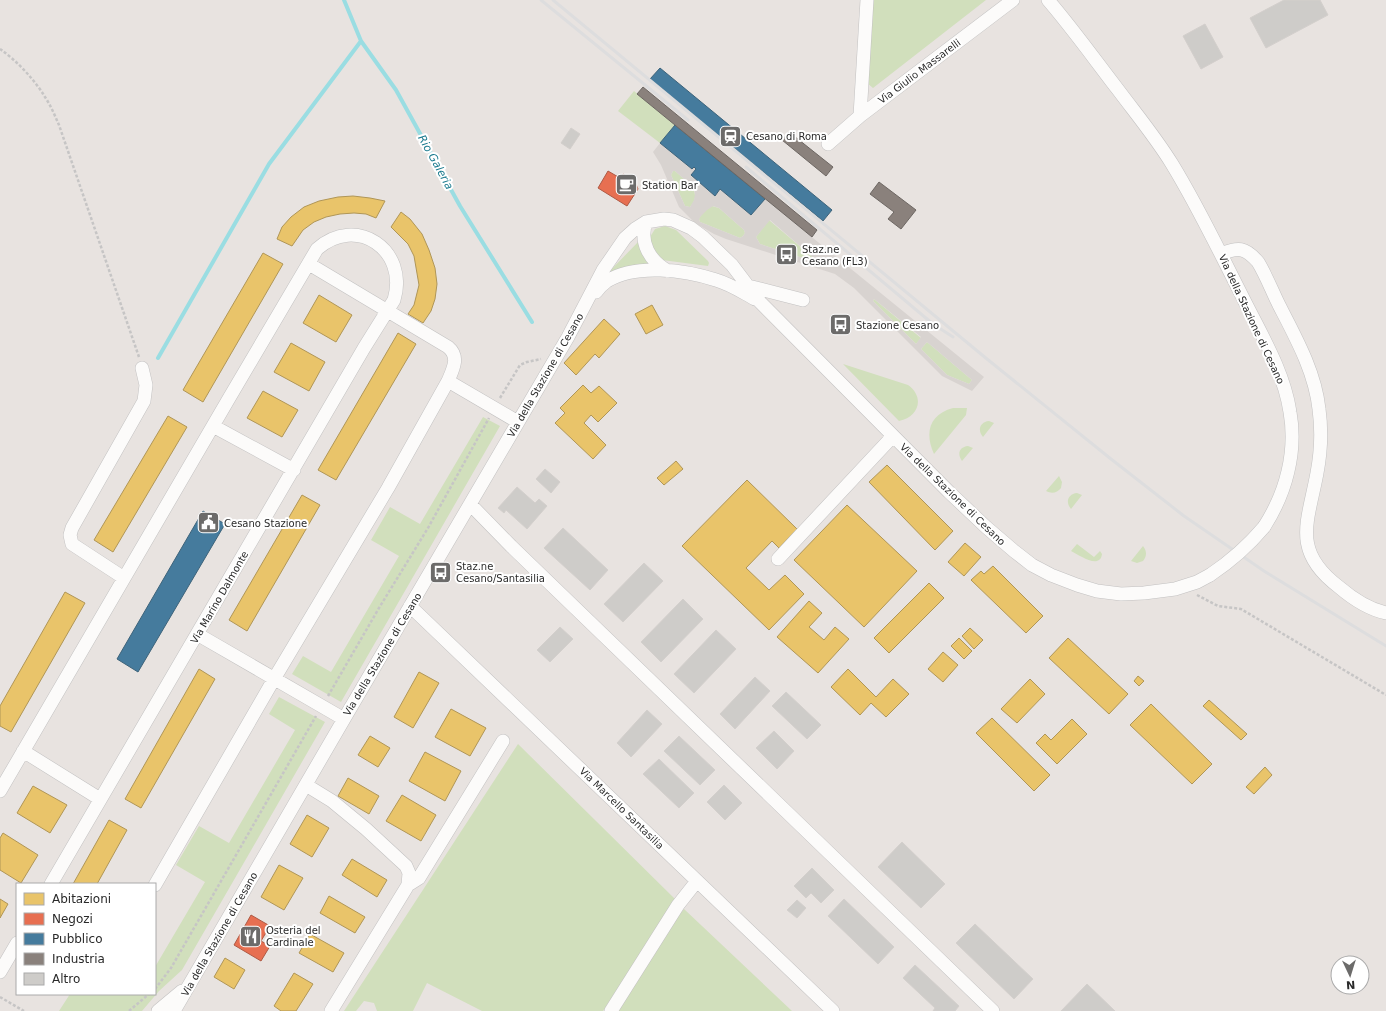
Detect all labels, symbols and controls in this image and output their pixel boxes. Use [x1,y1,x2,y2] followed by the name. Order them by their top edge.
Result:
[876,37,963,106] street label: Via Giulio Massarelli
[717,123,743,149] station icon: Cesano di Roma
[746,131,827,142] place label: Cesano di Roma
[415,133,456,192] water label: Rio Galeria
[614,172,640,198] cafe icon: Station Bar
[642,180,699,191] place label: Station Bar
[774,242,800,268] bus stop icon: Staz.ne Cesano (FL3)
[802,244,868,267] place label: Staz.ne Cesano (FL3)
[1217,253,1286,386] street label: Via della Stazione di Cesano
[505,311,586,439] street label: Via della Stazione di Cesano
[828,312,854,338] bus stop icon: Stazione Cesano
[856,320,939,331] place label: Stazione Cesano
[898,441,1007,547] street label: Via della Stazione di Cesano
[196,510,222,536] public building icon: Cesano Stazione
[224,518,307,529] place label: Cesano Stazione
[188,549,250,645] street label: Via Marino Dalmonte
[427,559,453,585] bus stop icon: Staz.ne Cesano/Santasilia
[456,561,545,584] place label: Staz.ne Cesano/Santasilia
[341,591,424,718] street label: Via della Stazione di Cesano
[577,765,666,851] street label: Via Marcello Santasilia
[179,870,260,998] street label: Via della Stazione di Cesano
[16,883,156,995] legend
[52,892,111,906] text: Abitazioni
[52,912,93,926] text: Negozi
[238,923,264,949] restaurant icon: Osteria del Cardinale
[266,925,321,948] place label: Osteria del Cardinale
[52,932,102,946] text: Pubblico
[52,952,105,966] text: Industria
[1330,955,1370,995] north arrow
[52,972,80,986] text: Altro
[1346,978,1356,991] text: N

